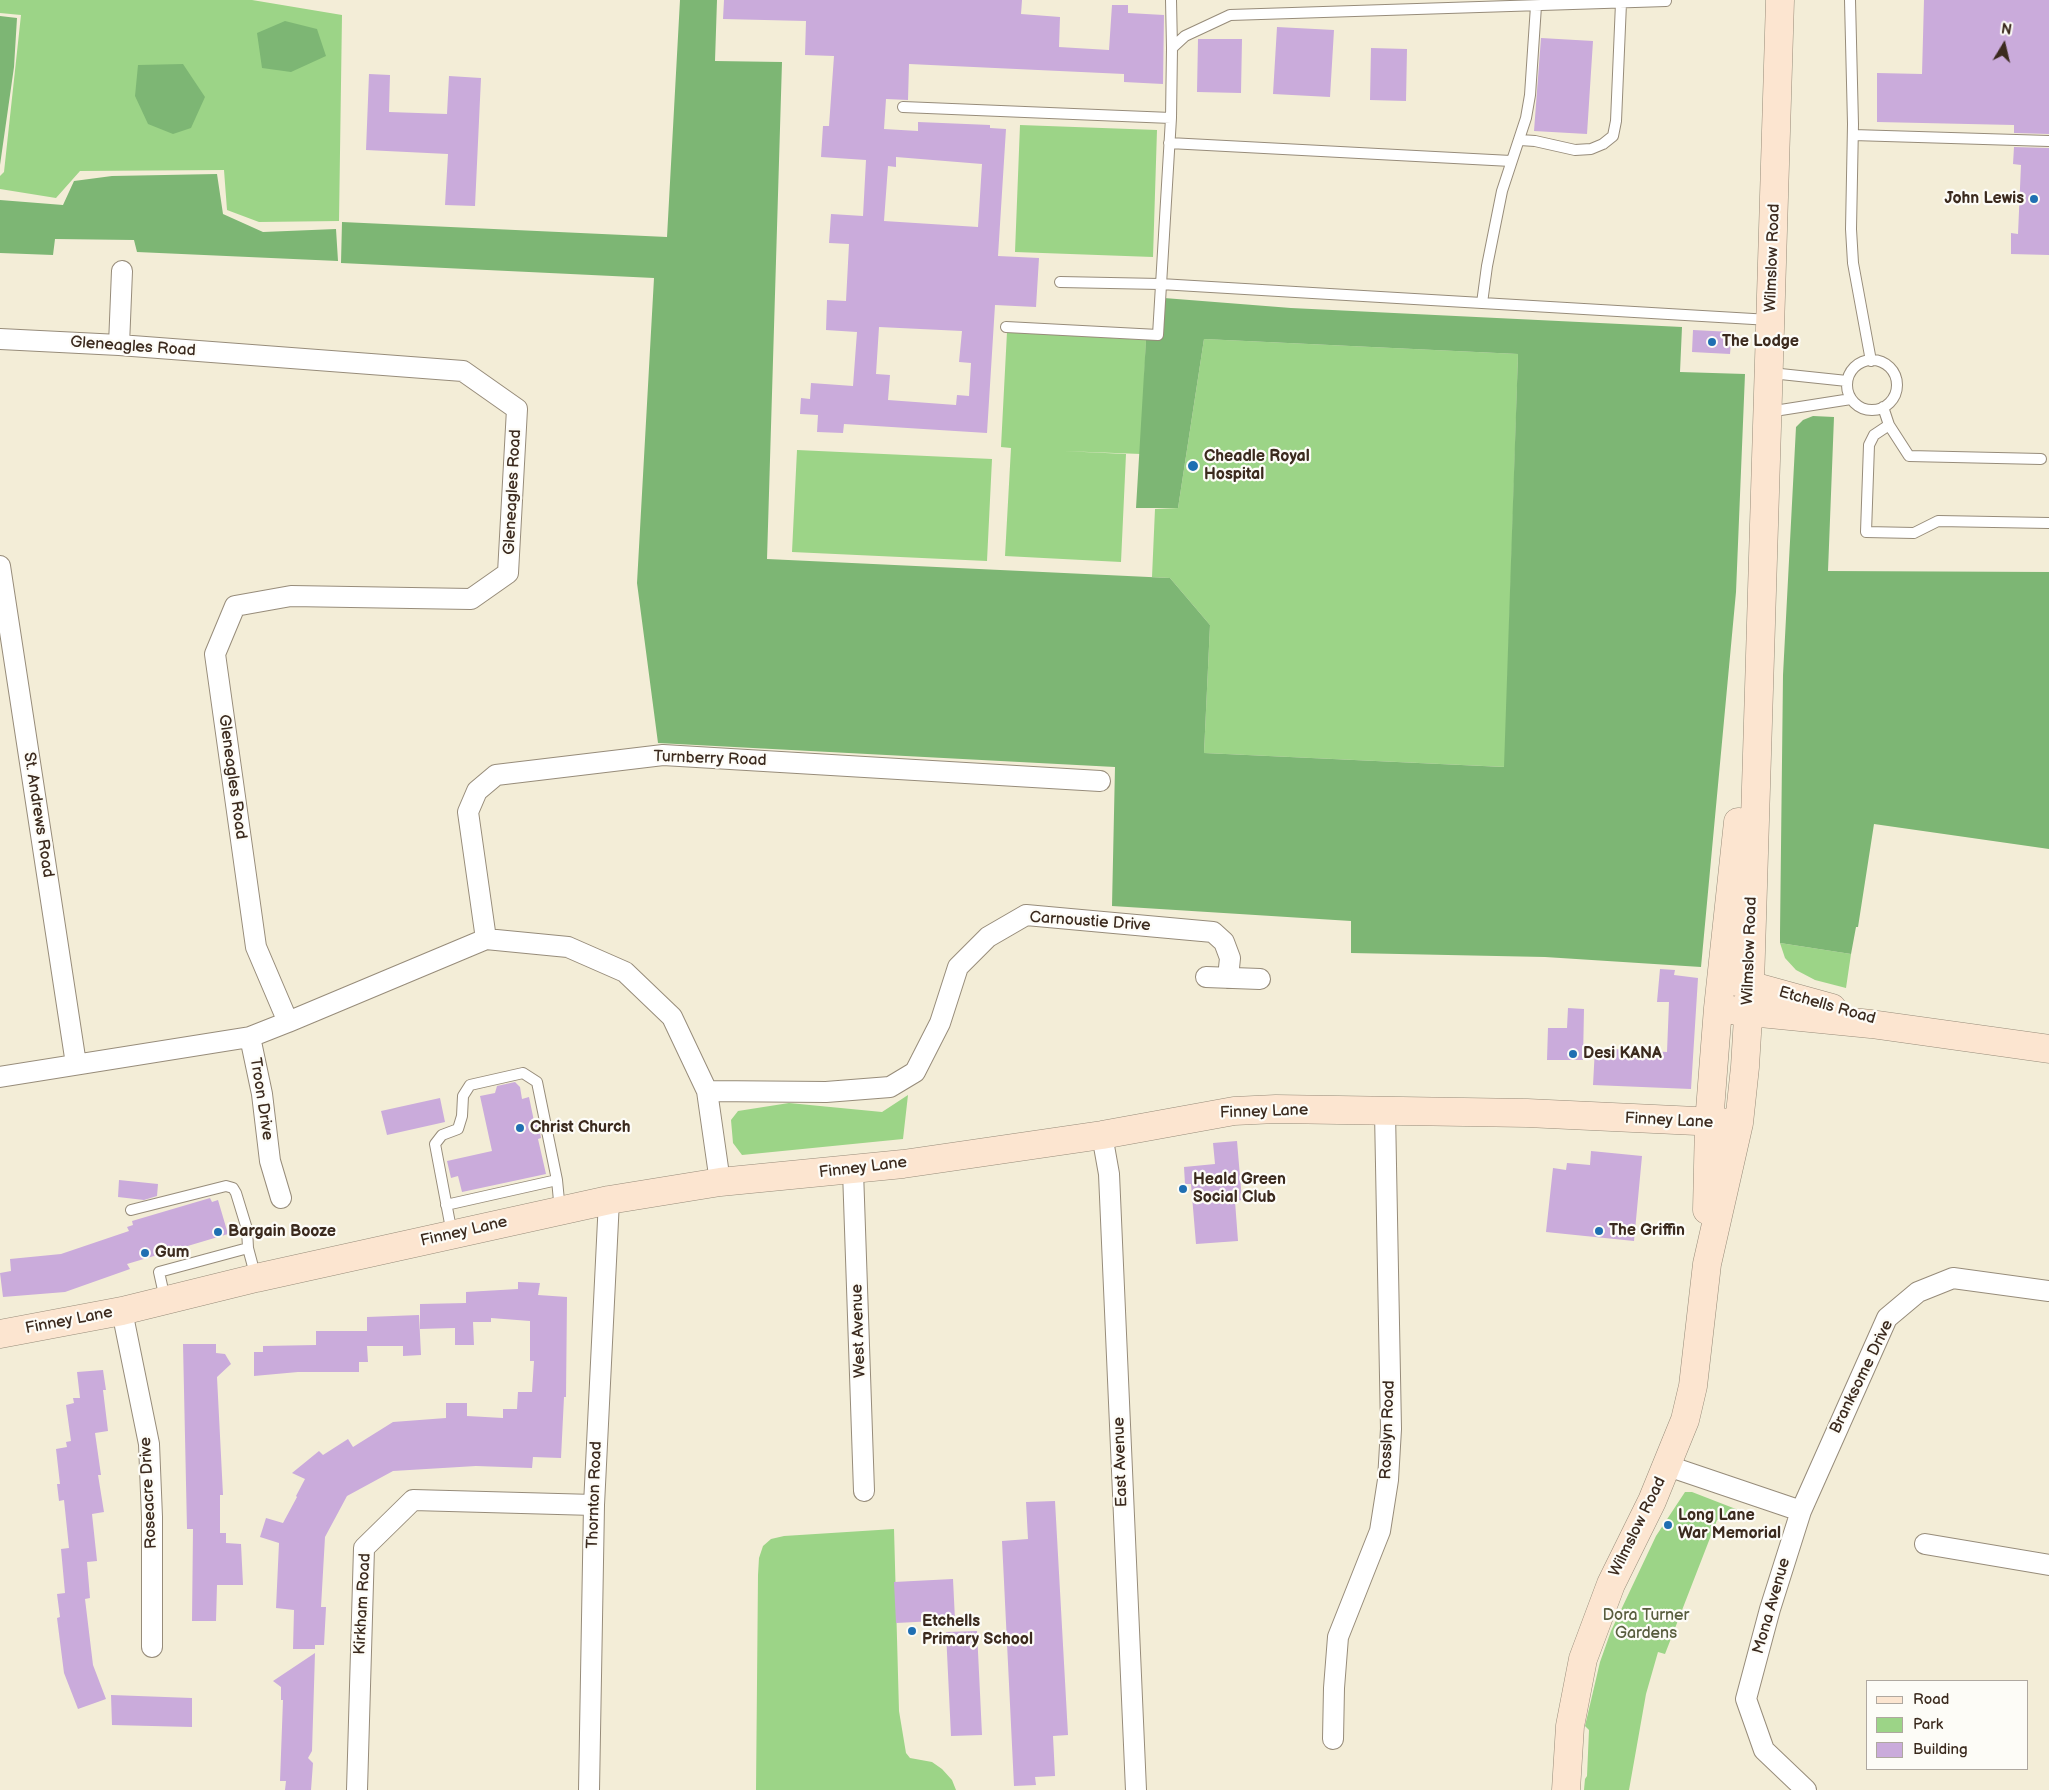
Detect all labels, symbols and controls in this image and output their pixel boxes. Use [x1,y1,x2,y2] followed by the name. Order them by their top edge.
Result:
[1979,20,2029,70] north arrow
[2000,20,2013,39] text: N
[1944,189,2024,209] place label: John Lewis
[2028,193,2040,205] marker: John Lewis
[1762,203,1784,313] street label: Wilmslow Road
[1722,332,1799,352] place label: The Lodge
[70,333,196,361] street label: Gleneagles Road
[1706,336,1718,348] marker: The Lodge
[500,429,526,555] street label: Gleneagles Road
[1204,447,1310,485] place label: Cheadle Royal Hospital
[1186,459,1200,473] marker: Cheadle Royal Hospital
[214,713,250,841] street label: Gleneagles Road
[653,747,767,771] street label: Turnberry Road
[19,751,57,879] street label: St. Andrews Road
[1739,896,1761,1006] street label: Wilmslow Road
[1029,908,1151,936] street label: Carnoustie Drive
[1776,983,1878,1029] street label: Etchells Road
[1583,1044,1662,1064] place label: Desi KANA
[1567,1048,1579,1060] marker: Desi KANA
[245,1056,277,1142] street label: Troon Drive
[1219,1101,1309,1123] street label: Finney Lane
[1624,1109,1714,1133] street label: Finney Lane
[530,1118,630,1138] place label: Christ Church
[514,1122,526,1134] marker: Christ Church
[818,1153,908,1183] street label: Finney Lane
[1193,1170,1286,1208] place label: Heald Green Social Club
[1177,1183,1189,1195] marker: Heald Green Social Club
[419,1213,509,1251] street label: Finney Lane
[1609,1221,1685,1241] place label: The Griffin
[228,1222,336,1242] place label: Bargain Booze
[1593,1225,1605,1237] marker: The Griffin
[212,1226,224,1238] marker: Bargain Booze
[155,1243,189,1263] place label: Gum
[139,1247,151,1259] marker: Gum
[848,1284,870,1378] street label: West Avenue
[24,1303,114,1339] street label: Finney Lane
[1826,1317,1898,1437] street label: Branksome Drive
[1377,1380,1399,1480] street label: Rosslyn Road
[1110,1416,1132,1508] street label: East Avenue
[136,1436,162,1550] street label: Roseacre Drive
[584,1441,606,1549] street label: Thornton Road
[1606,1474,1670,1580] street label: Wilmslow Road
[1678,1506,1781,1544] place label: Long Lane War Memorial
[1662,1519,1674,1531] marker: Long Lane War Memorial
[351,1553,375,1655] street label: Kirkham Road
[1749,1556,1795,1656] street label: Mona Avenue
[1603,1606,1689,1644] park label: Dora Turner Gardens
[922,1612,1033,1650] place label: Etchells Primary School
[906,1625,918,1637] marker: Etchells Primary School
[1866,1680,2029,1770] legend
[1913,1690,1949,1709] text: Road
[1913,1715,1943,1734] text: Park
[1913,1740,1968,1759] text: Building

